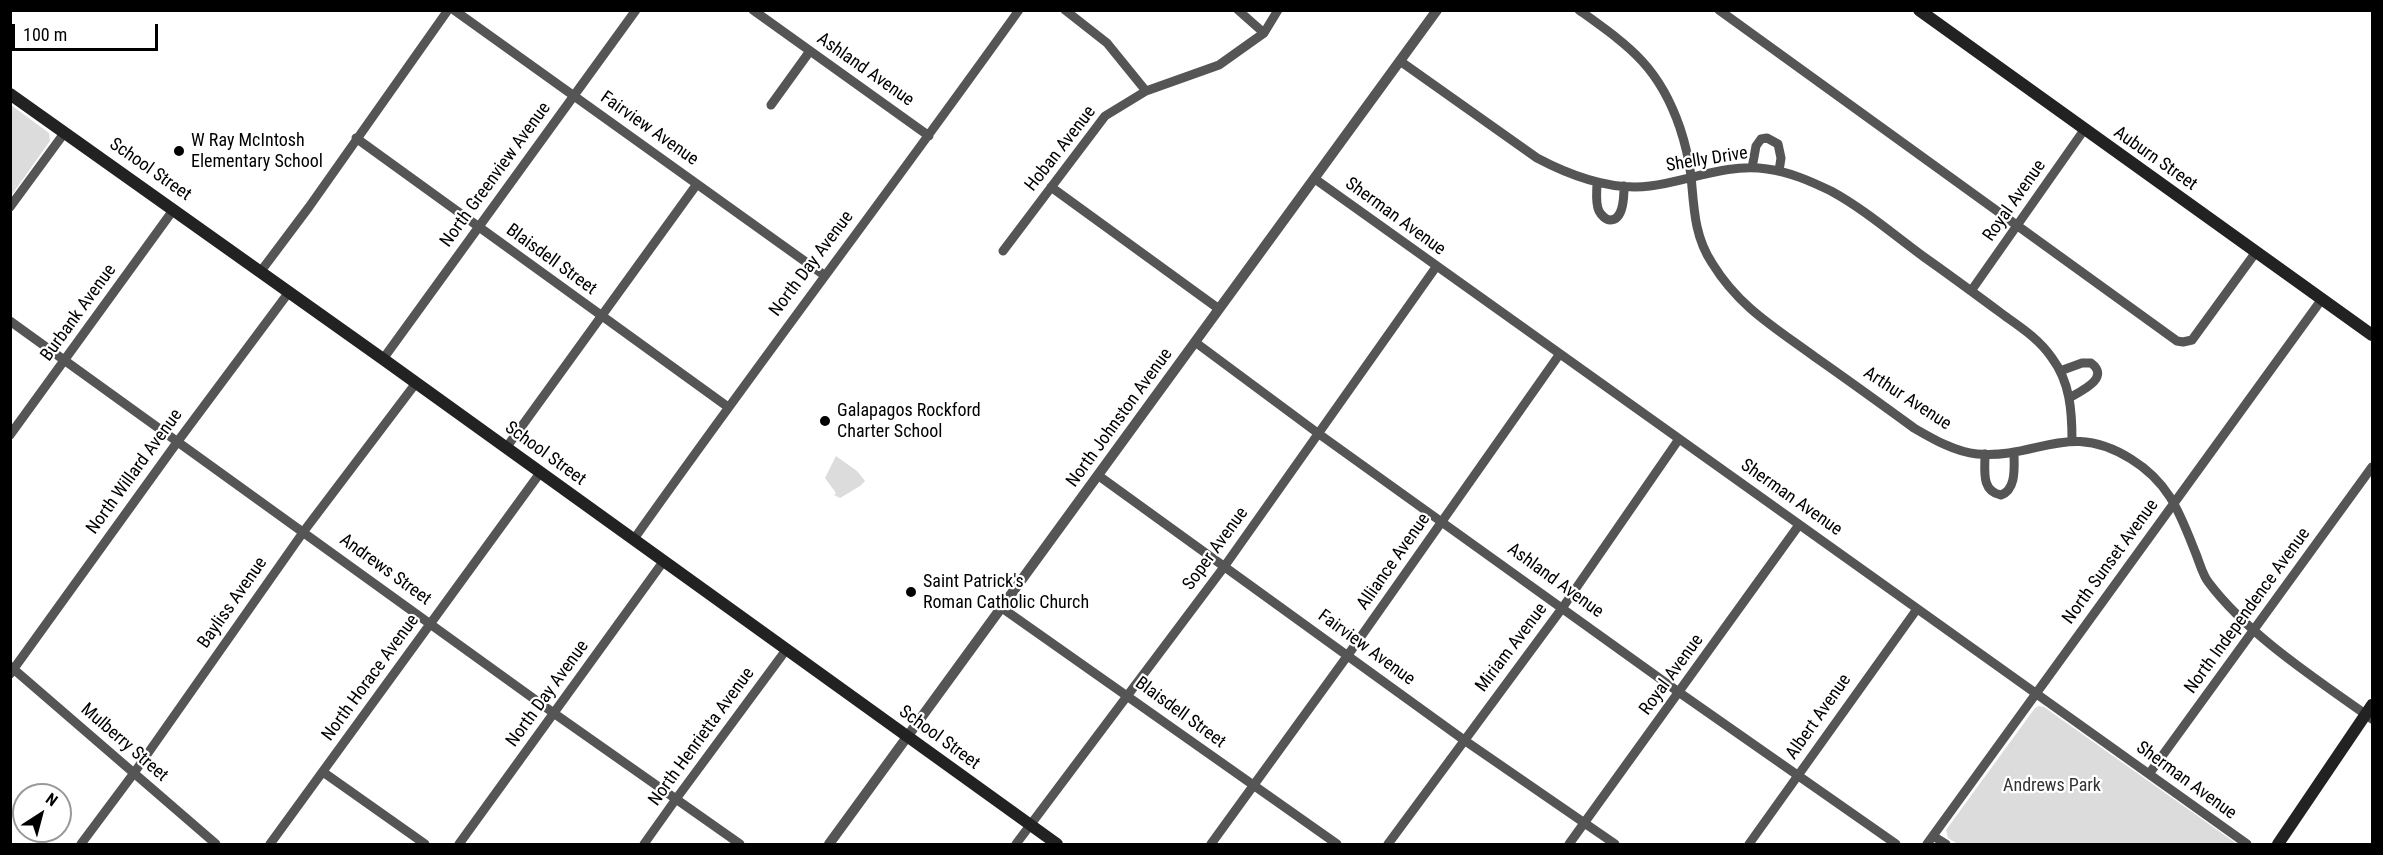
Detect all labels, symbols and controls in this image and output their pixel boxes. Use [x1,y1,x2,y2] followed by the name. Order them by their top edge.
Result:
[15,12,160,50] scale bar
[23,24,67,45] text: 100 m
[812,29,918,111] street label: Ashland Avenue
[596,87,702,171] street label: Fairview Avenue
[436,98,556,252] street label: North Greenview Avenue
[1021,102,1101,196] street label: Hoban Avenue
[2109,122,2201,196] street label: Auburn Street
[191,130,323,172] place label: W Ray McIntosh Elementary School
[105,134,195,206] street label: School Street
[1665,143,1749,177] street label: Shelly Drive
[172,144,186,158] marker: W Ray McIntosh Elementary School
[1979,156,2051,246] street label: Royal Avenue
[1341,173,1449,261] street label: Sherman Avenue
[765,207,859,321] street label: North Day Avenue
[501,220,601,300] street label: Blaisdell Street
[37,260,121,366] street label: Burbank Avenue
[1062,344,1178,492] street label: North Johnston Avenue
[1859,363,1955,435] street label: Arthur Avenue
[837,400,981,442] place label: Galapagos Rockford Charter School
[82,405,188,539] street label: North Willard Avenue
[818,414,832,428] marker: Galapagos Rockford Charter School
[500,417,590,491] street label: School Street
[1736,455,1846,541] street label: Sherman Avenue
[2058,495,2164,629] street label: North Sunset Avenue
[1179,503,1253,595] street label: Soper Avenue
[1353,510,1435,614] street label: Alliance Avenue
[2181,524,2315,698] street label: North Independence Avenue
[335,530,435,610] street label: Andrews Street
[1503,539,1607,623] street label: Ashland Avenue
[194,553,272,653] street label: Bayliss Avenue
[923,571,1089,614] place label: Saint Patrick's Roman Catholic Church
[904,585,918,599] marker: Saint Patrick's Roman Catholic Church
[1472,599,1552,697] street label: Miriam Avenue
[1313,606,1419,690] street label: Fairview Avenue
[318,611,424,745] street label: North Horace Avenue
[1635,630,1709,720] street label: Royal Avenue
[502,636,594,752] street label: North Day Avenue
[645,664,759,810] street label: North Henrietta Avenue
[1782,670,1856,764] street label: Albert Avenue
[1130,673,1230,753] street label: Blaisdell Street
[76,699,172,787] street label: Mulberry Street
[894,701,984,775] street label: School Street
[2132,737,2240,825] street label: Sherman Avenue
[2003,775,2101,797] park label: Andrews Park
[12,783,72,843] north arrow
[42,789,61,810] text: N

